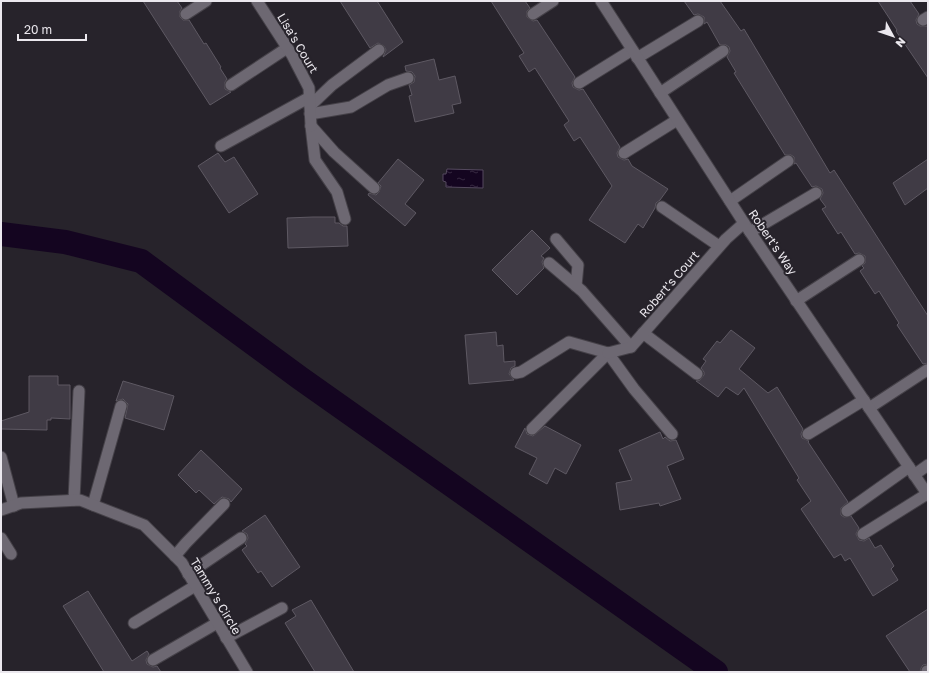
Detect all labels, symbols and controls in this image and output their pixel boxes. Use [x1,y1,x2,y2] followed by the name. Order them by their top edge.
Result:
[274,10,322,76] street label: Lisa's Court
[18,16,86,42] scale bar
[873,16,913,56] north arrow
[24,22,52,37] text: 20 m
[893,35,909,50] text: N
[746,206,801,278] street label: Robert's Way
[636,247,702,321] street label: Robert's Court
[187,555,245,637] street label: Tammy's Circle

